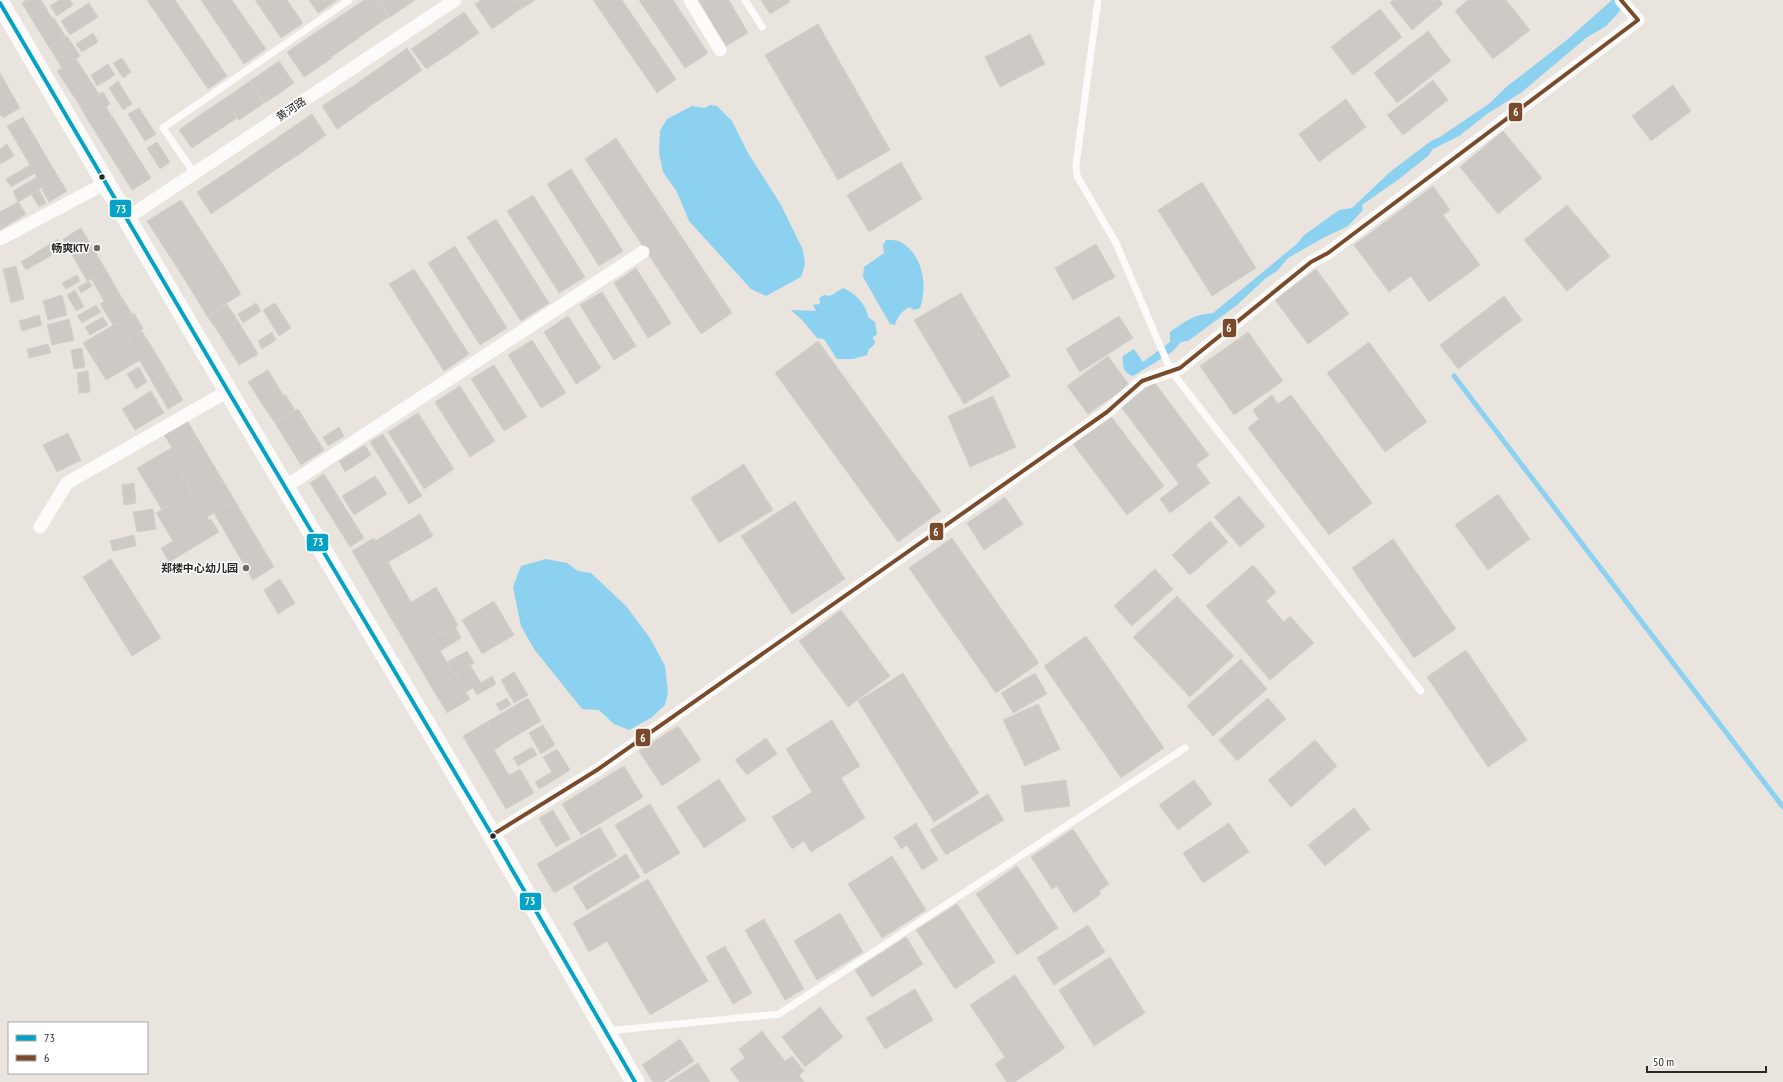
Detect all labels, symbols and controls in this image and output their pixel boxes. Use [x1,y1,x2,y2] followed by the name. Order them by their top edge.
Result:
[273,94,309,124] street label: 黄河路
[1508,102,1523,122] line badge: 6
[1513,105,1519,119] text: 6
[97,172,107,182] unlabelled marker
[109,199,132,218] line badge: 73
[116,202,126,216] text: 73
[51,241,89,255] place label: 畅爽KTV
[92,243,102,253] marker: 畅爽KTV
[1222,318,1237,338] line badge: 6
[1226,321,1232,335] text: 6
[929,522,944,541] line badge: 6
[933,525,939,539] text: 6
[306,533,329,552] line badge: 73
[313,535,323,549] text: 73
[161,561,238,575] place label: 郑楼中心幼儿园
[241,563,251,573] marker: 郑楼中心幼儿园
[635,728,651,747] line badge: 6
[640,731,646,745] text: 6
[488,831,498,841] unlabelled marker
[519,892,542,911] line badge: 73
[525,894,535,908] text: 73
[8,1022,148,1074] legend
[44,1030,55,1045] text: 73
[1647,1048,1766,1074] scale bar
[44,1050,49,1065] text: 6
[1653,1054,1674,1069] text: 50 m

